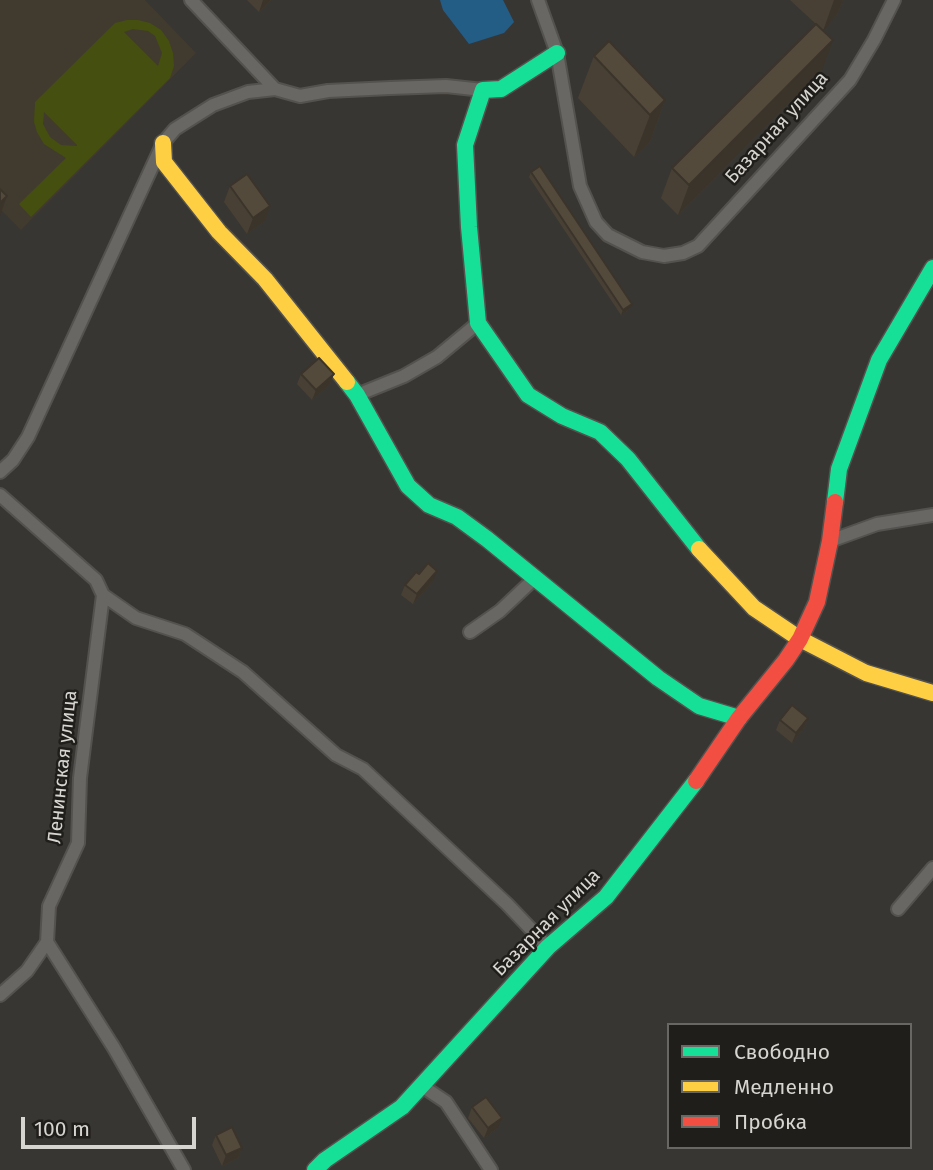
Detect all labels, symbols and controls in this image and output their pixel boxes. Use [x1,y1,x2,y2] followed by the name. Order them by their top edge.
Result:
[721,67,833,189] street label: Базарная улица
[44,689,82,845] street label: Ленинская улица
[489,865,605,981] street label: Базарная улица
[667,1023,912,1149] legend
[734,1039,830,1065] text: Свободно
[734,1074,834,1100] text: Медленно
[24,1104,200,1148] scale bar
[734,1109,807,1135] text: Пробка
[34,1116,90,1142] text: 100 m

